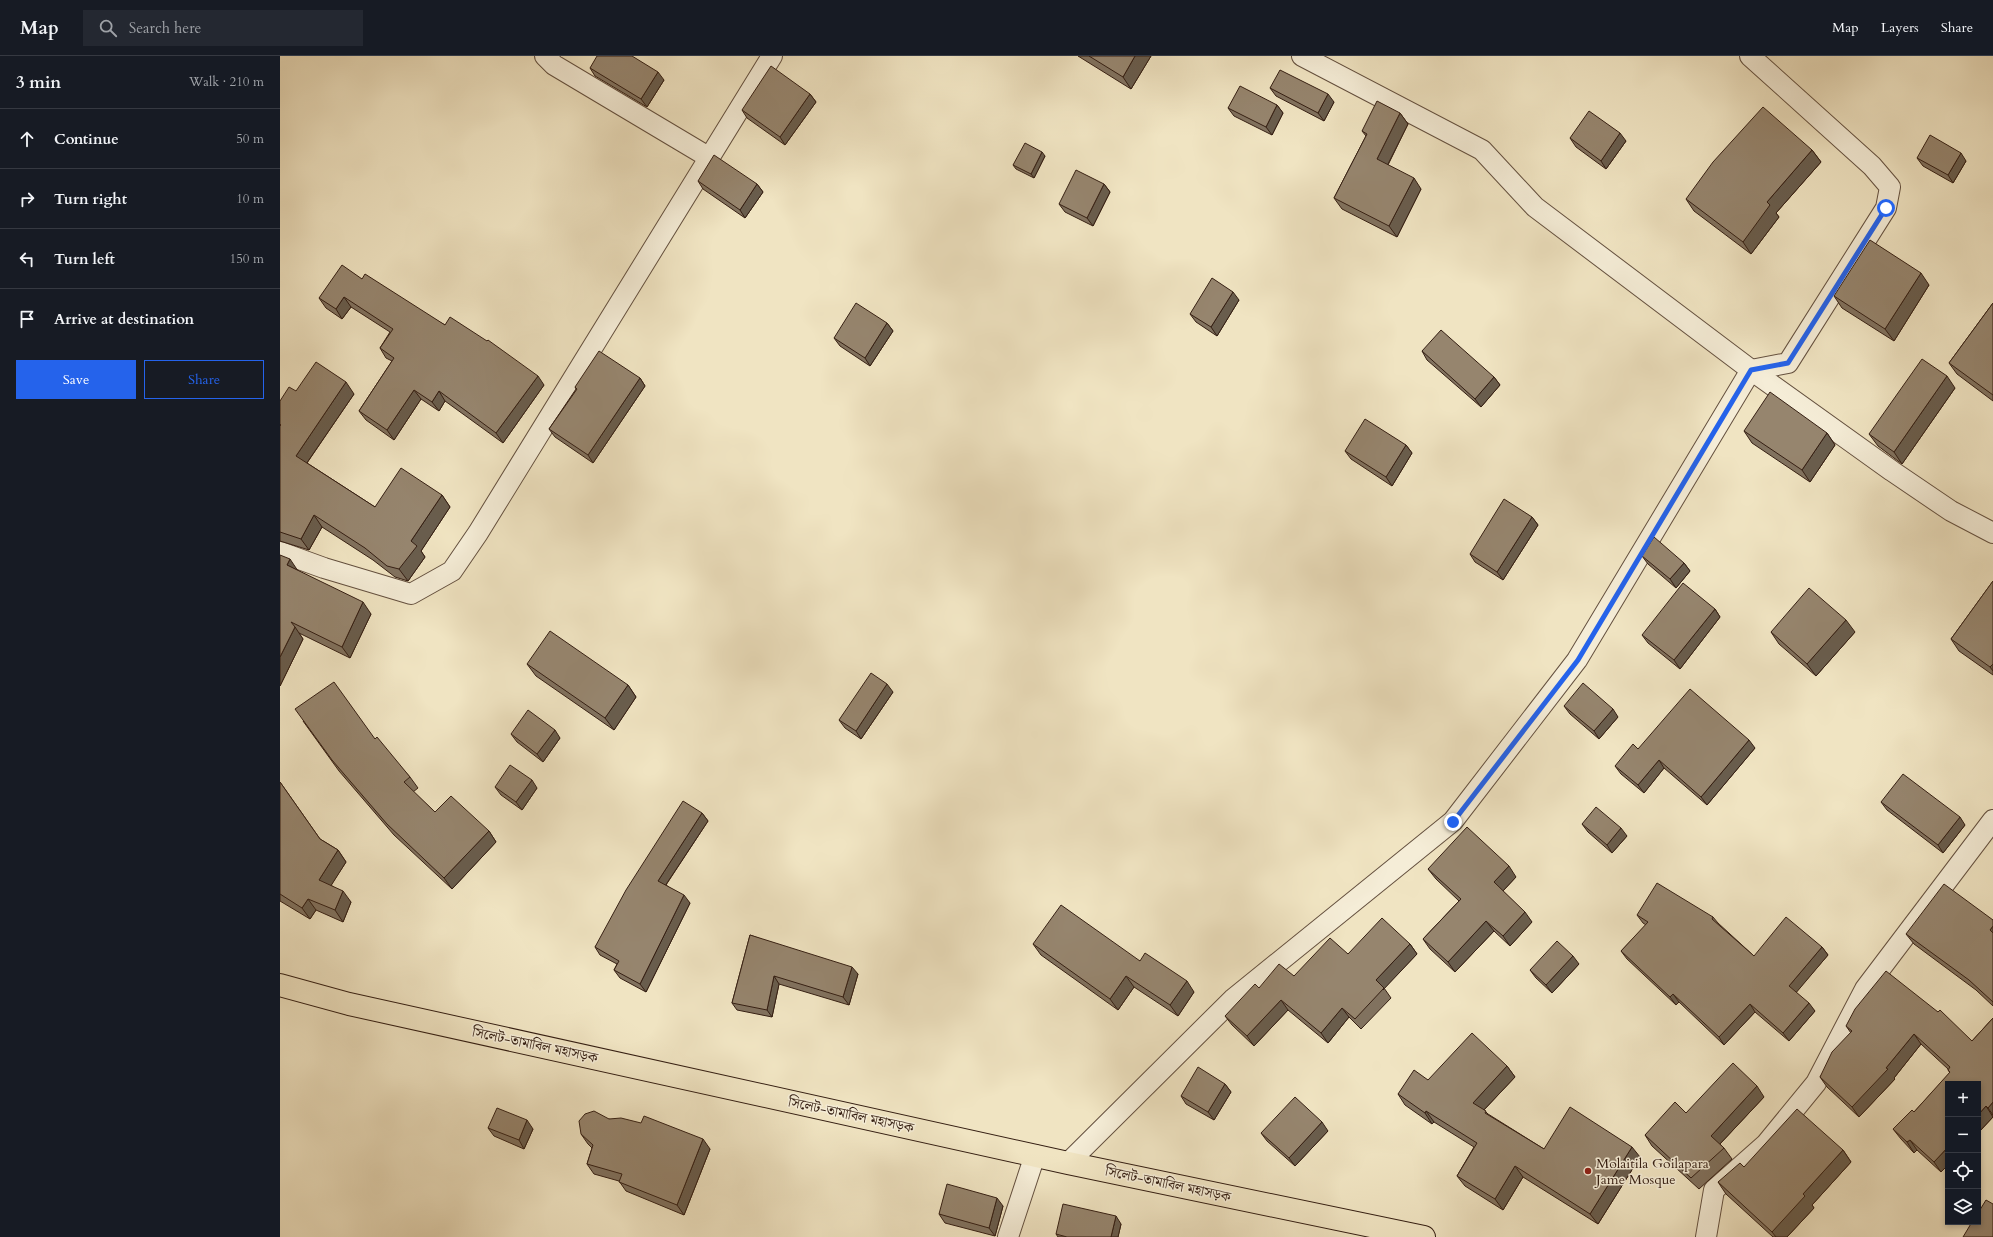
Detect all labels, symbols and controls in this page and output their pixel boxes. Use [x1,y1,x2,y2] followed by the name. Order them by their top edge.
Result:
[83,10,363,46] search box
[20,15,59,41] text: Map
[97,17,119,39] icon: search
[129,18,201,38] text: Search here
[1832,18,1859,37] text: Map
[1881,18,1919,37] text: Layers
[1941,18,1973,37] text: Share
[16,71,61,94] text: 3 min
[189,73,264,91] text: Walk · 210 m
[16,128,38,150] icon: ahead
[54,129,119,149] text: Continue
[236,130,264,148] text: 50 m
[16,188,38,210] icon: right
[54,189,127,209] text: Turn right
[236,190,264,208] text: 10 m
[1877,199,1895,217] route start
[16,248,38,270] icon: left
[54,249,115,269] text: Turn left
[230,250,264,268] text: 150 m
[16,308,38,330] icon: arrive
[54,309,194,329] text: Arrive at destination
[16,360,136,399] button: Save
[144,360,264,399] button: Share
[1444,813,1462,831] route end
[470,1022,601,1068] street label: সিলেট-তামাবিল মহাসড়ক
[1945,1081,1981,1225] map controls
[1945,1081,1981,1117] button: +
[786,1092,917,1138] street label: সিলেট-তামাবিল মহাসড়ক
[1945,1117,1981,1153] button: −
[1945,1153,1981,1189] button: locate
[1594,1154,1709,1189] place label: Molaitila Goilapara Jame Mosque
[1103,1161,1234,1207] street label: সিলেট-তামাবিল মহাসড়ক
[1583,1166,1593,1176] marker: Molaitila Goilapara Jame Mosque
[1945,1189,1981,1225] button: layers

